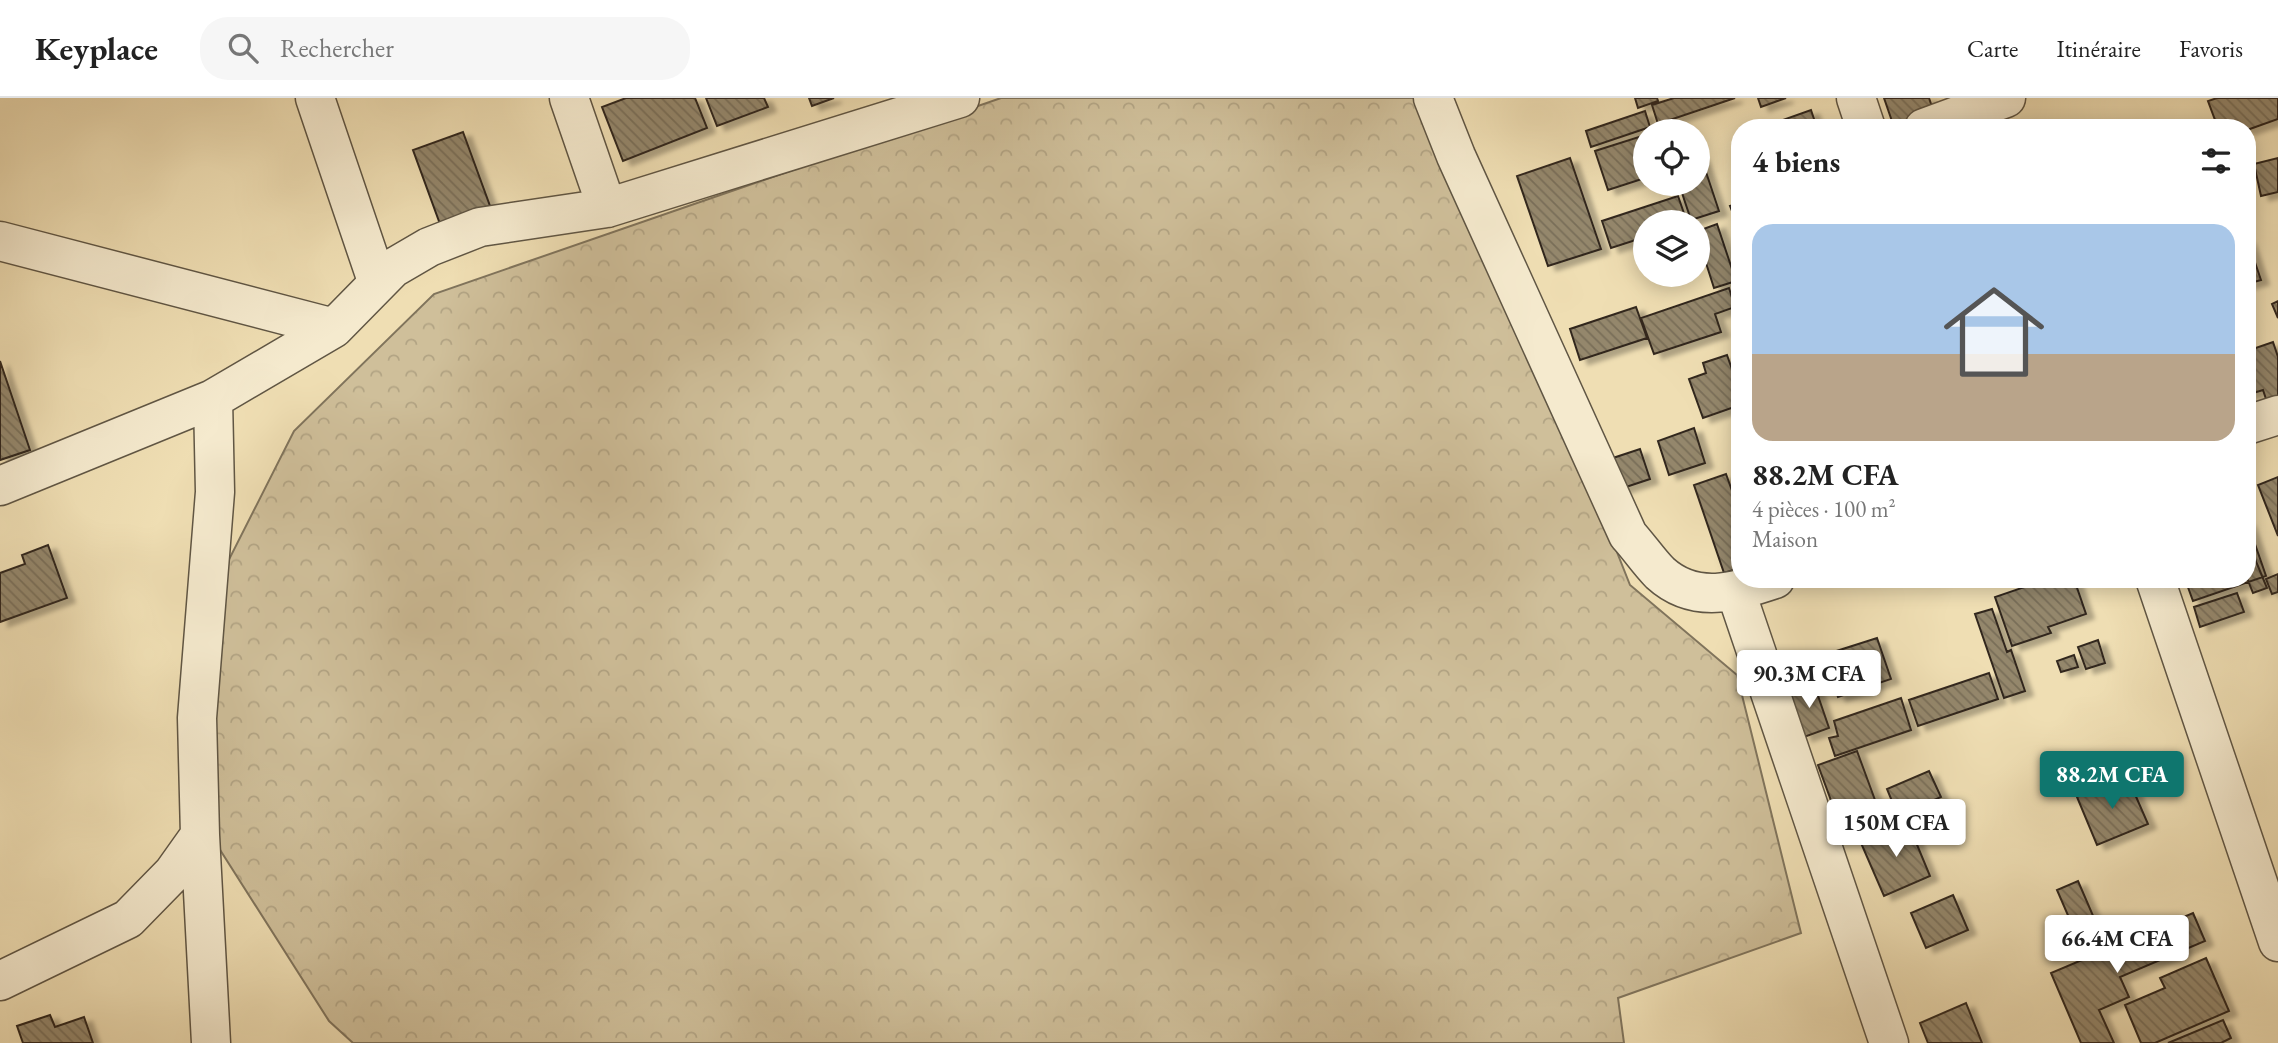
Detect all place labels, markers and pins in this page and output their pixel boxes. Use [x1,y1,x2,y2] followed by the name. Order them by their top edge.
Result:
[1729,650,1889,710] pin: 90.3M CFA
[2032,752,2192,811] pin: 88.2M CFA
[1824,800,1968,859] pin: 150M CFA
[2037,916,2197,975] pin: 66.4M CFA

